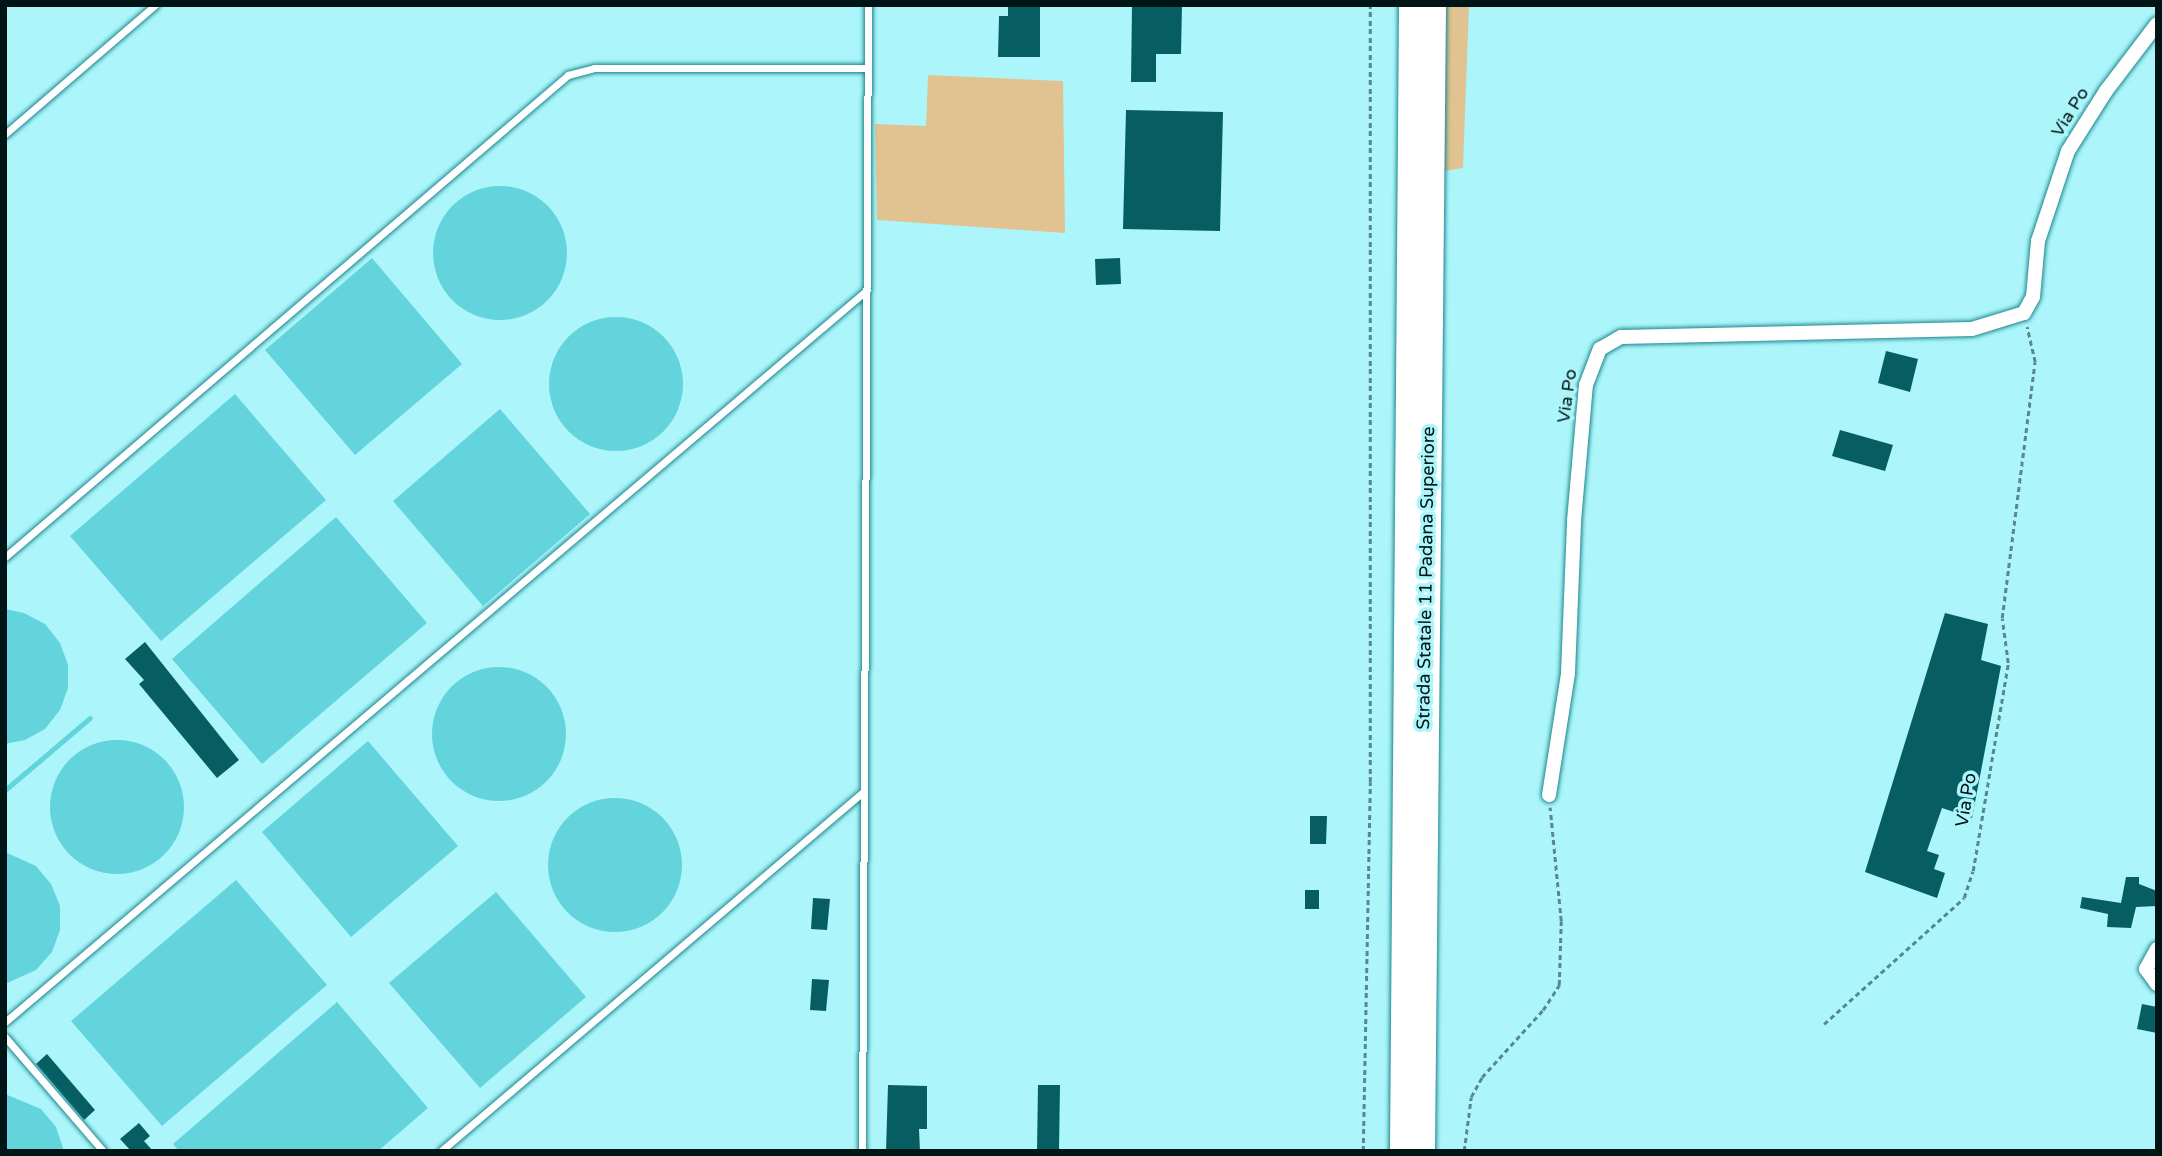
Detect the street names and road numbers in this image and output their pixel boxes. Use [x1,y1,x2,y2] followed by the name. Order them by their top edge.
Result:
[2046,83,2094,141] street label: Via Po
[1553,368,1581,424] street label: Via Po
[1413,426,1439,730] street label: Strada Statale 11 Padana Superiore
[1951,771,1981,829] street label: Via Po

